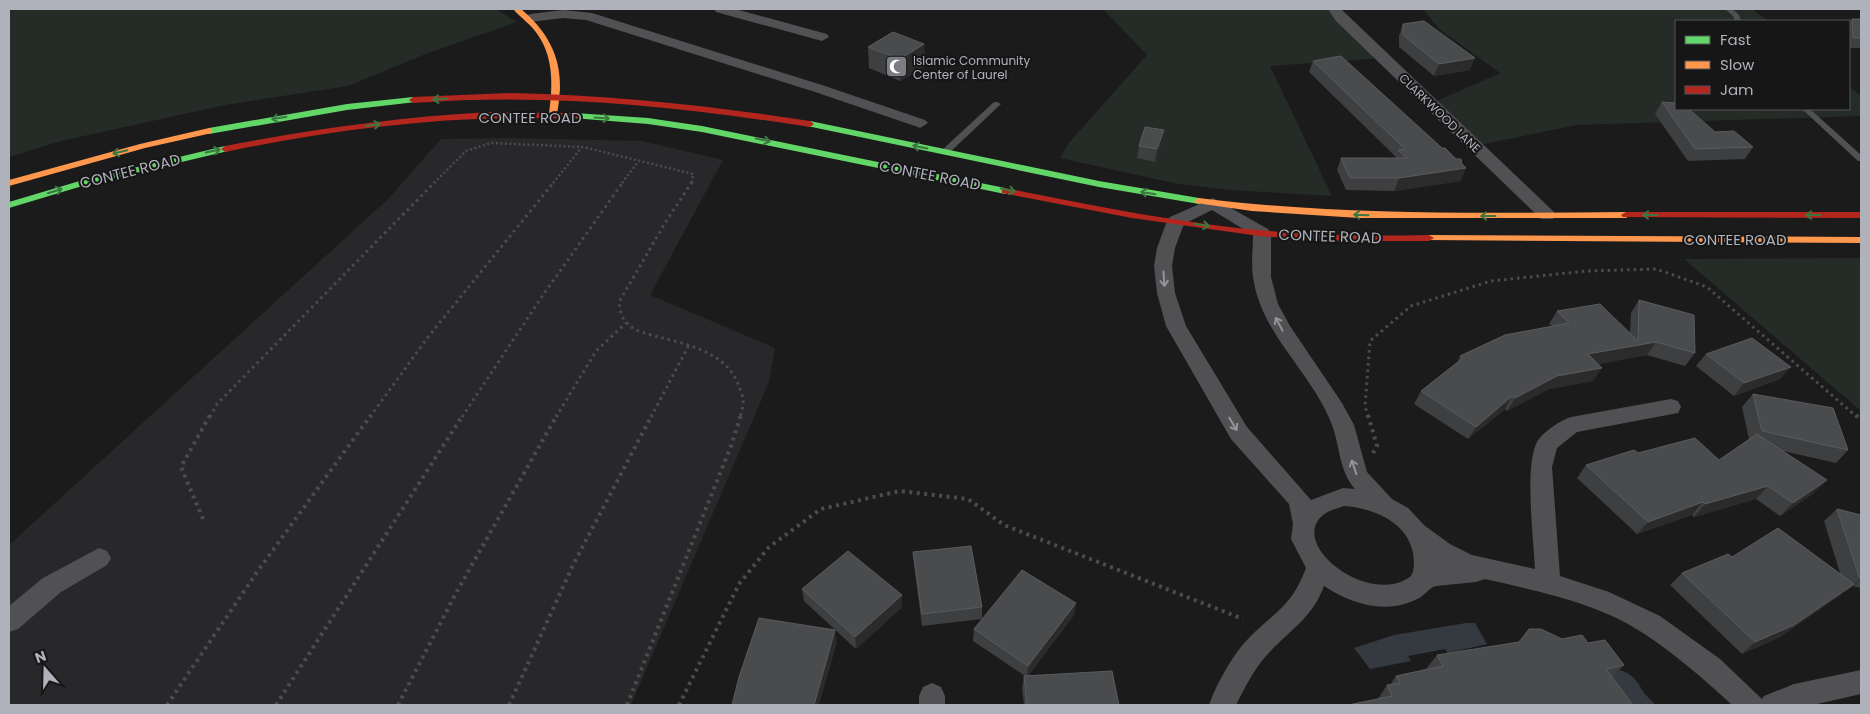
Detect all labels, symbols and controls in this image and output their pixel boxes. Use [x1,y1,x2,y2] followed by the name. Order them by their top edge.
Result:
[1675,20,1850,110] legend
[1720,29,1751,50] text: Fast
[913,52,1030,83] place label: Islamic Community Center of Laurel
[1720,54,1755,75] text: Slow
[885,55,909,79] mosque icon: Islamic Community Center of Laurel
[1396,70,1484,156] street label: CLARKWOOD LANE
[1720,79,1754,100] text: Jam
[432,95,448,104] one-way arrow
[478,107,582,128] street label: CONTEE ROAD
[271,114,287,124] one-way arrow
[594,114,610,123] one-way arrow
[365,120,381,130] one-way arrow
[754,135,770,145] one-way arrow
[912,142,928,151] one-way arrow
[205,146,221,156] one-way arrow
[77,148,183,194] street label: CONTEE ROAD
[113,148,129,157] one-way arrow
[877,155,983,195] street label: CONTEE ROAD
[47,185,63,195] one-way arrow
[999,186,1015,195] one-way arrow
[1140,187,1156,197] one-way arrow
[1353,210,1370,220] one-way arrow
[1642,210,1658,220] one-way arrow
[1805,210,1821,220] one-way arrow
[1480,211,1496,221] one-way arrow
[1194,220,1210,230] one-way arrow
[1278,224,1382,248] street label: CONTEE ROAD
[1683,229,1787,250] street label: CONTEE ROAD
[1160,271,1169,287] one-way arrow
[1274,317,1284,332] one-way arrow
[1229,417,1239,431] one-way arrow
[1349,459,1358,475] one-way arrow
[20,644,70,694] north arrow
[32,646,49,668] text: N

